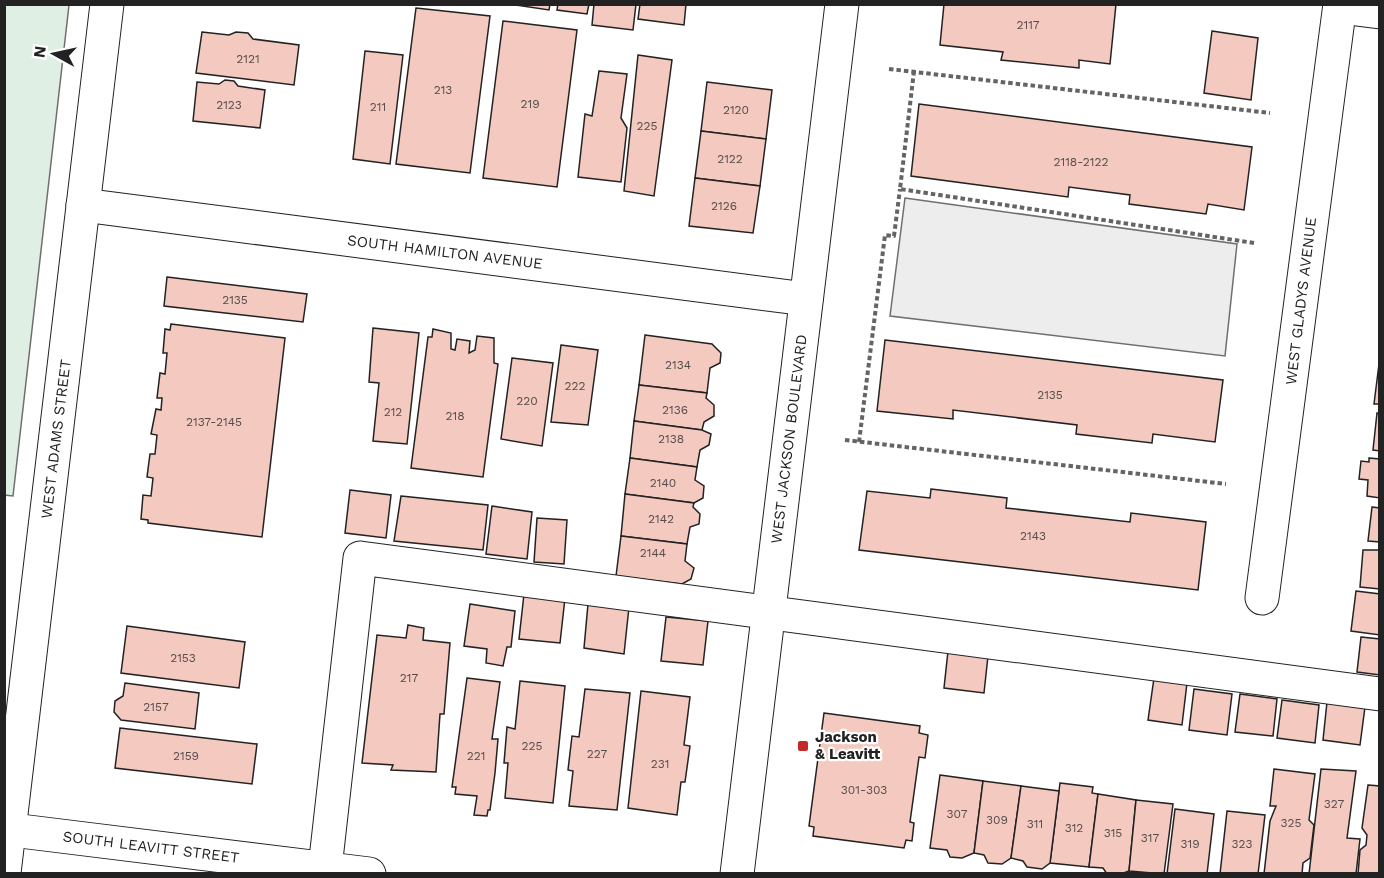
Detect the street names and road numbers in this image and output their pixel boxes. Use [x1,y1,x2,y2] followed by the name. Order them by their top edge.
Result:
[1282,216,1320,386] street label: WEST GLADYS AVENUE
[346,231,544,273] street label: SOUTH HAMILTON AVENUE
[767,333,811,545] street label: WEST JACKSON BOULEVARD
[37,358,75,520] street label: WEST ADAMS STREET
[62,827,240,867] street label: SOUTH LEAVITT STREET

